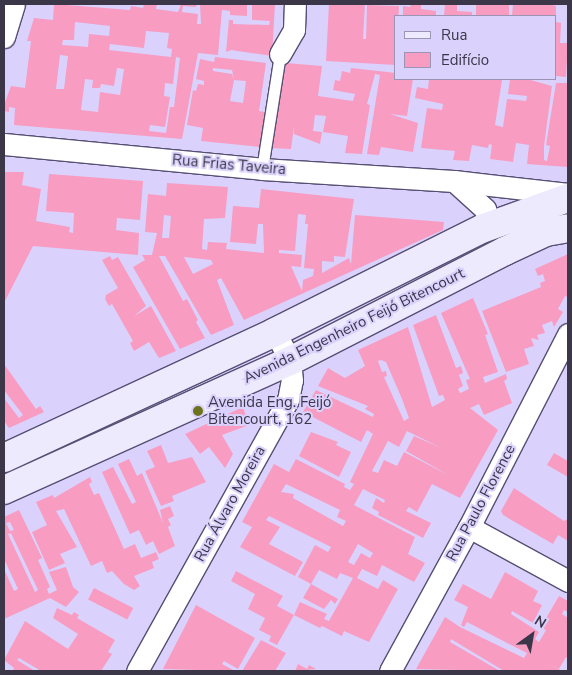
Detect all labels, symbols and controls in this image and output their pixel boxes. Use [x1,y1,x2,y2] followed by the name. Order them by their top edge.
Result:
[394,15,557,80] legend
[441,25,467,45] text: Rua
[441,50,489,70] text: Edifício
[171,151,287,179] street label: Rua Frias Taveira
[241,265,467,387] street label: Avenida Engenheiro Feijó Bitencourt
[208,393,331,428] place label: Avenida Eng. Feijó Bitencourt, 162
[192,405,204,417] marker: Avenida Eng. Feijó Bitencourt, 162
[443,441,519,565] street label: Rua Paulo Florence
[191,443,269,565] street label: Rua Álvaro Moreira
[507,610,557,660] north arrow
[531,611,550,633] text: N

